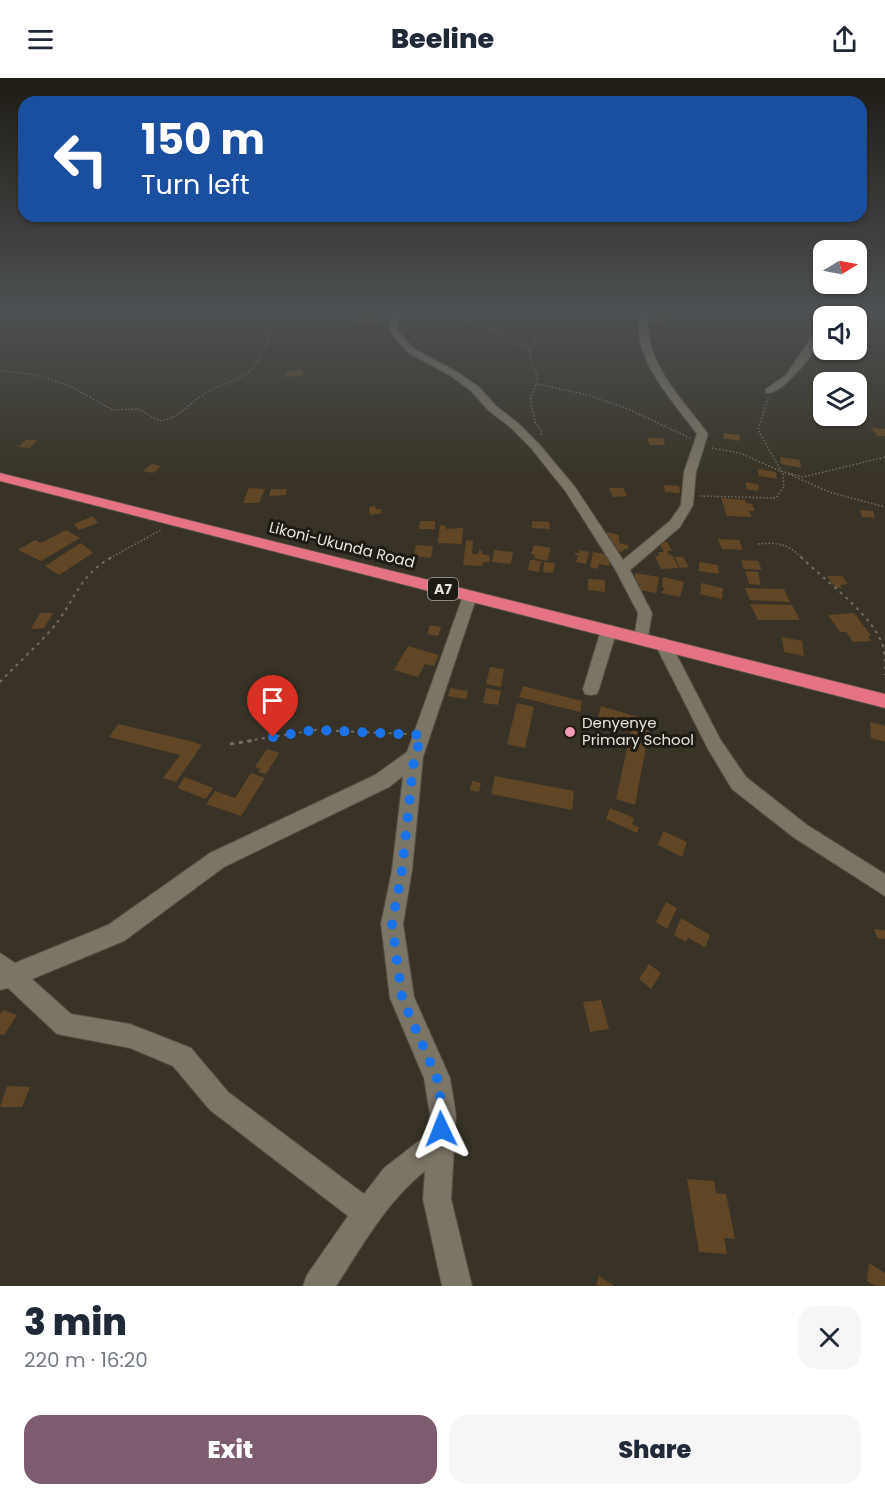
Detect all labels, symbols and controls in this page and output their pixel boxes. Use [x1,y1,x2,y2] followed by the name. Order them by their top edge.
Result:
[391,20,494,57] text: Beeline
[24,23,57,56] icon: menu
[828,23,861,56] icon: share
[141,110,265,169] text: 150 m
[42,120,120,198] icon: left
[141,166,250,203] text: Turn left
[813,240,867,294] north arrow
[813,240,867,426] map controls
[813,306,867,360] button: sound
[813,372,867,426] button: layers
[267,516,417,573] street label: Likoni-Ukunda Road
[428,578,458,600] road number: A7
[247,675,298,737] pin
[256,684,289,717] icon: arrive
[582,712,694,750] place label: Denyenye Primary School
[563,725,577,739] marker: Denyenye Primary School
[409,1097,473,1161] position arrow
[24,1297,127,1348] text: 3 min
[798,1306,861,1369] button: close
[24,1346,148,1374] text: 220 m · 16:20
[24,1415,437,1484] button: Exit
[449,1415,861,1484] button: Share

